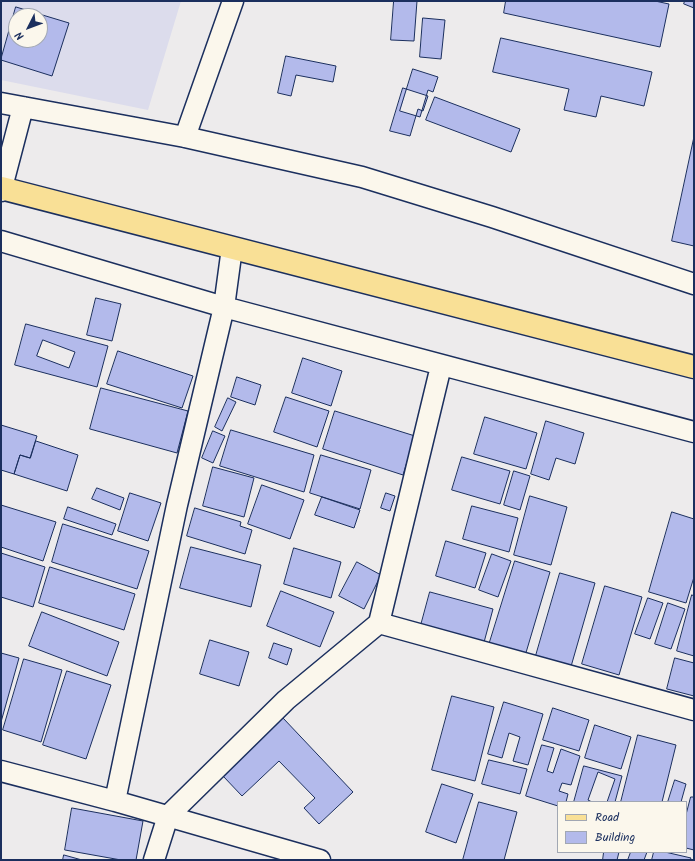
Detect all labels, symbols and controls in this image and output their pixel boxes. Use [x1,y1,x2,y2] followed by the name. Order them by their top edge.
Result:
[8,8,48,48] north arrow
[11,27,29,44] text: N
[557,801,687,853] legend
[595,808,619,827] text: Road
[595,828,635,847] text: Building

